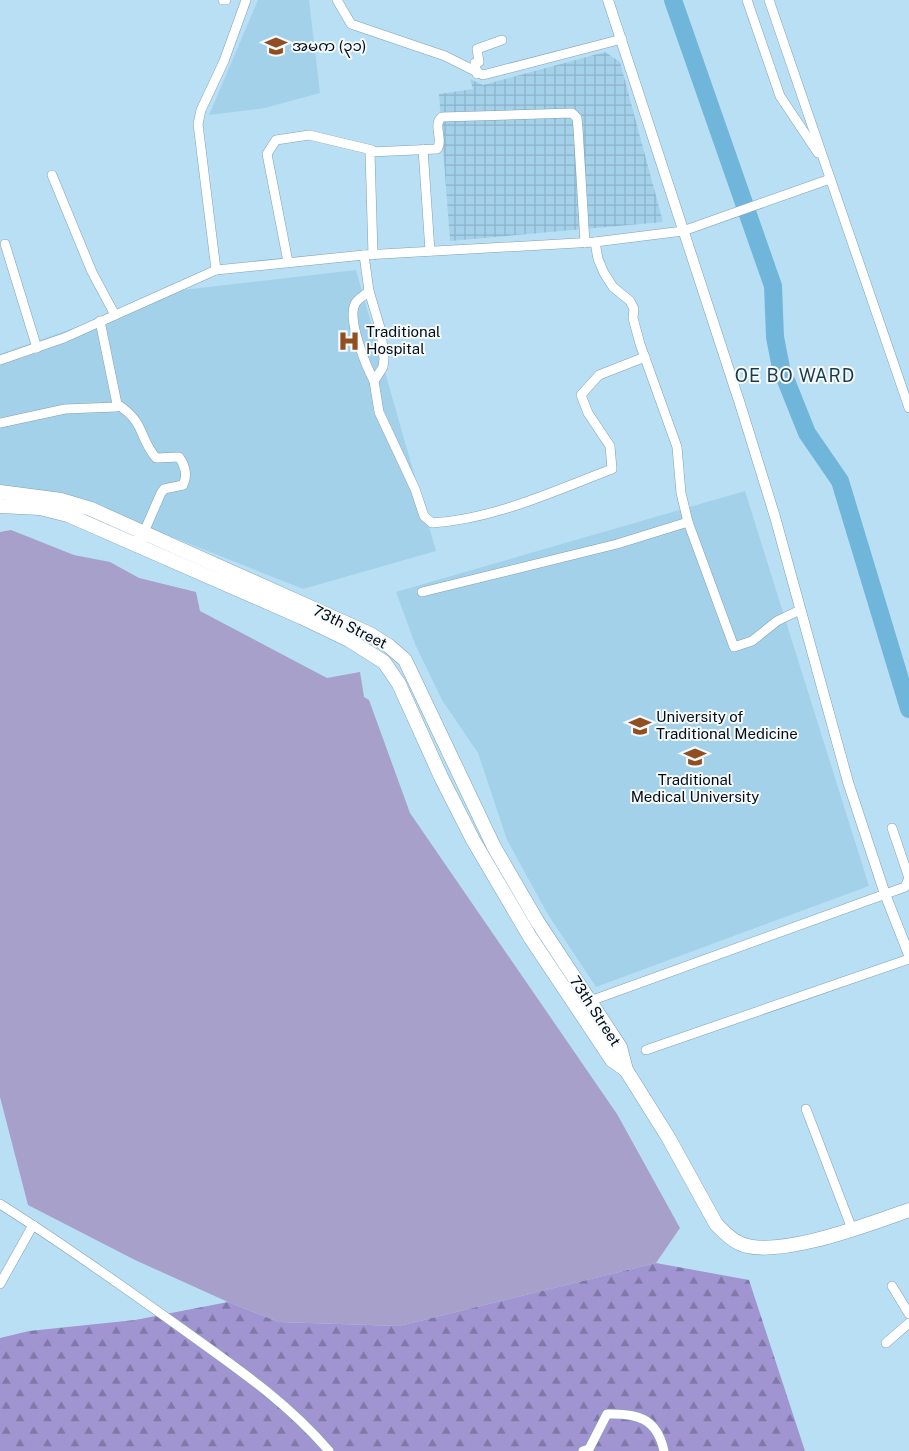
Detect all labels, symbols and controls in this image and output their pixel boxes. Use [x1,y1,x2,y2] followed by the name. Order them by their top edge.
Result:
[263,33,289,59] school or university icon: အမက (၃၁)
[292,37,366,58] place label: အမက (၃၁)
[366,323,441,357] place label: Traditional Hospital
[336,328,362,354] hospital icon: Traditional Hospital
[735,365,855,386] district label: OE BO WARD
[310,601,390,652] street label: 73th Street
[656,708,798,742] place label: University of Traditional Medicine
[627,713,653,739] school or university icon: University of Traditional Medicine
[682,744,708,770] school or university icon: Traditional Medical University
[631,771,759,805] place label: Traditional Medical University
[566,973,624,1049] street label: 73th Street

